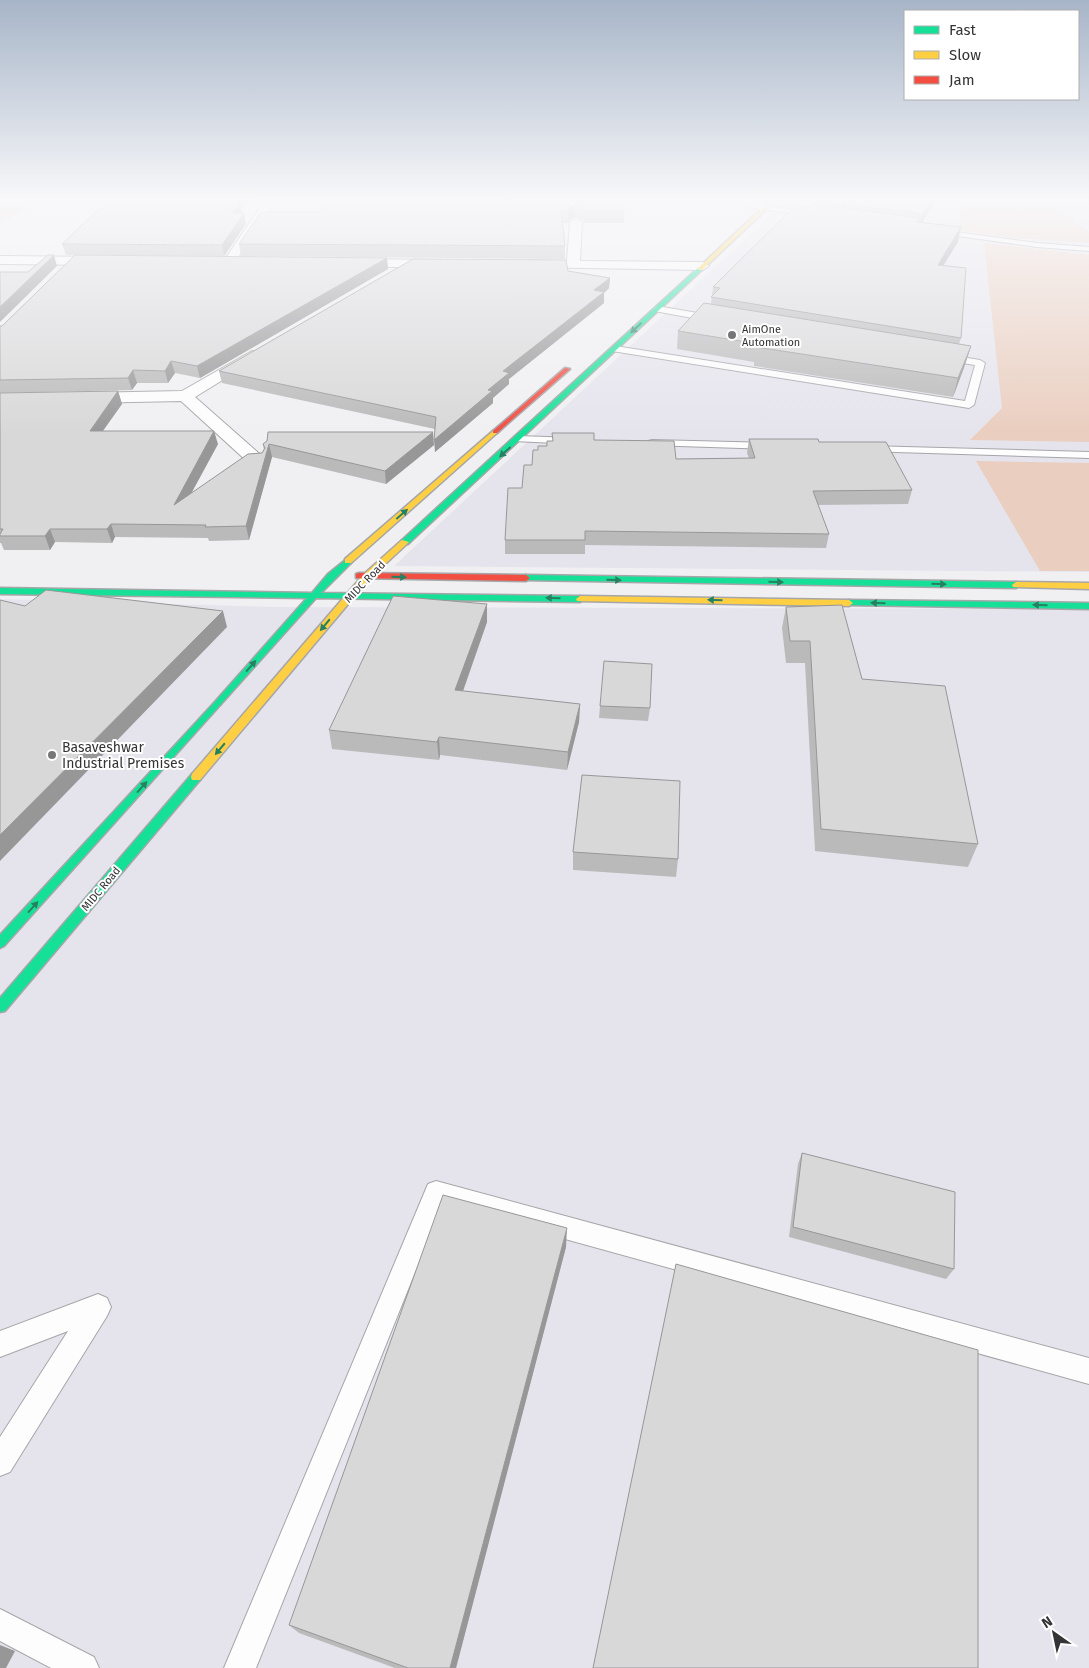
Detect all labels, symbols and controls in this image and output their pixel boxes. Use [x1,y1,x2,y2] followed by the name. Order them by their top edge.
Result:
[904,10,1079,100] legend
[949,21,976,39] text: Fast
[949,46,981,64] text: Slow
[949,71,975,89] text: Jam
[630,322,642,334] one-way arrow
[742,323,800,349] place label: AimOne Automation
[726,329,738,341] marker: AimOne Automation
[499,446,511,458] one-way arrow
[396,509,408,520] one-way arrow
[342,558,388,606] street label: MIDC Road
[391,573,407,581] one-way arrow
[606,576,622,584] one-way arrow
[768,578,784,586] one-way arrow
[931,580,947,588] one-way arrow
[545,594,561,602] one-way arrow
[707,596,723,604] one-way arrow
[870,599,886,607] one-way arrow
[1032,601,1048,609] one-way arrow
[320,619,331,632] one-way arrow
[245,661,257,673] one-way arrow
[62,739,185,772] place label: Basaveshwar Industrial Premises
[215,743,226,755] one-way arrow
[46,749,58,761] marker: Basaveshwar Industrial Premises
[136,782,148,794] one-way arrow
[79,864,123,914] street label: MIDC Road
[27,902,39,914] one-way arrow
[1029,1608,1079,1658] north arrow
[1039,1613,1056,1632] text: N

